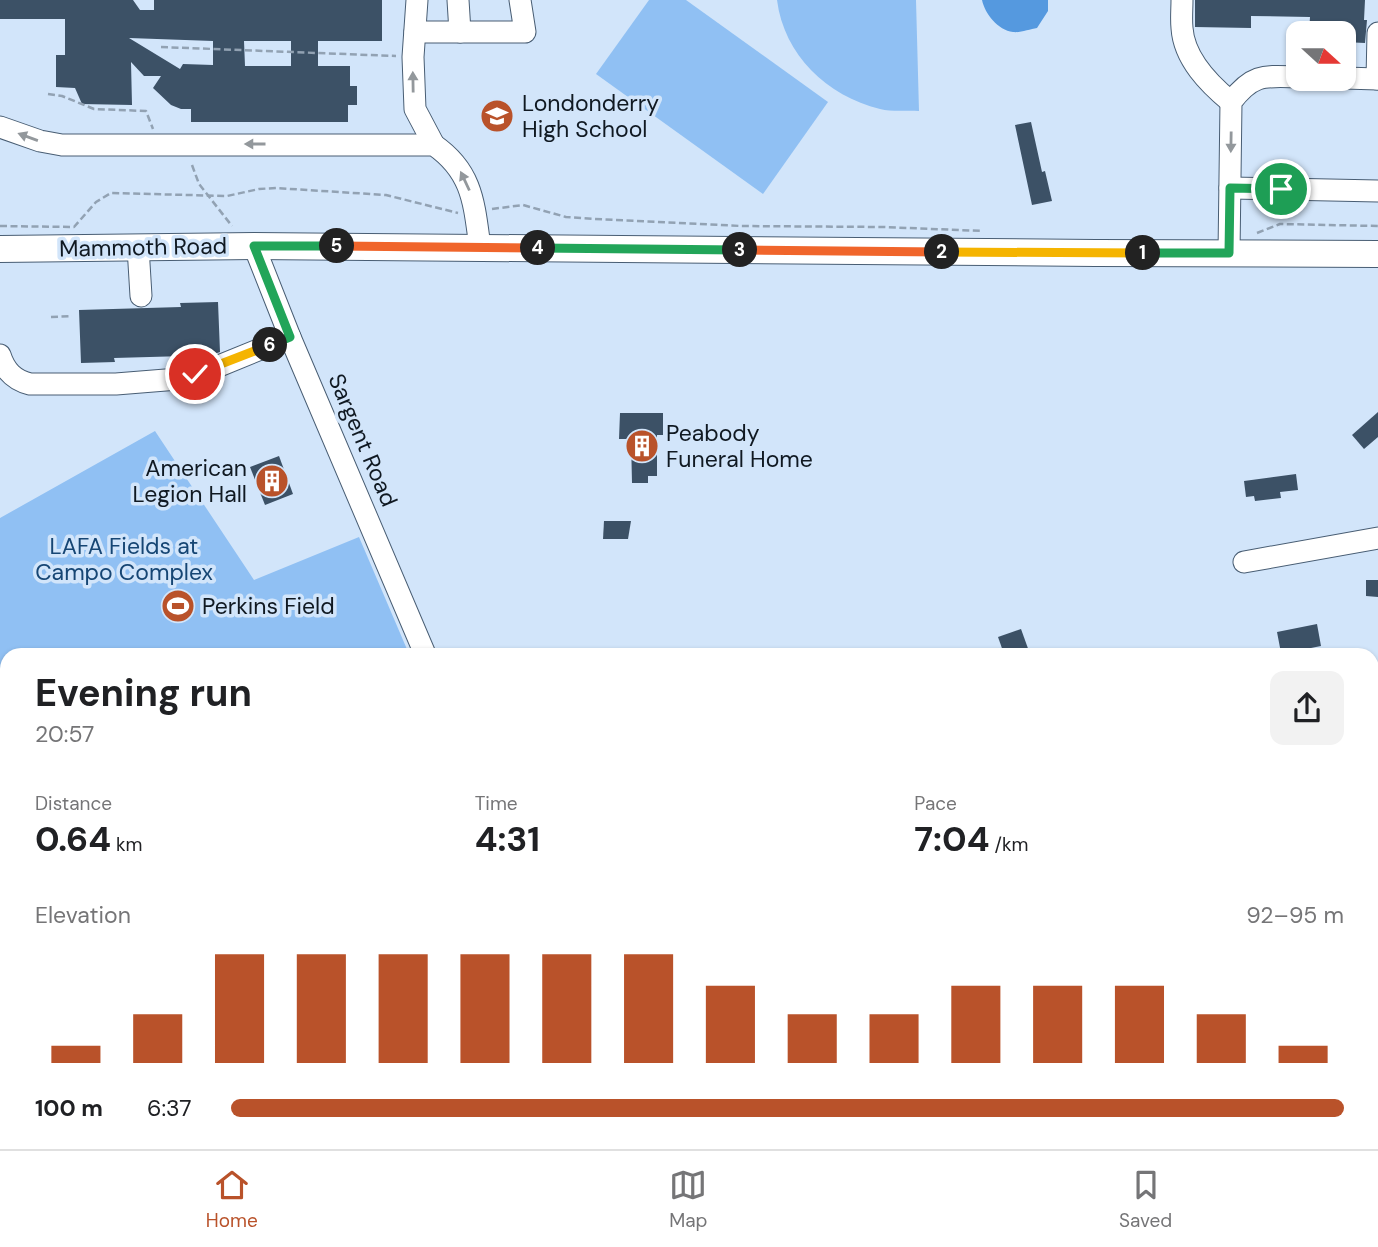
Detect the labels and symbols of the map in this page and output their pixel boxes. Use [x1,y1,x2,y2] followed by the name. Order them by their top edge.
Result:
[1286,21,1356,91] north arrow
[407,71,419,93] one-way arrow
[522,88,659,144] place label: Londonderry High School
[478,97,516,135] school or university icon: Londonderry High School
[18,131,39,142] one-way arrow
[1225,131,1236,153] one-way arrow
[244,138,266,150] one-way arrow
[1251,159,1311,219] pin
[459,171,471,191] one-way arrow
[320,229,354,264] pin: 5
[520,230,556,266] pin: 4
[59,231,227,263] street label: Mammoth Road
[722,232,758,268] pin: 3
[925,234,960,270] pin: 2
[1126,236,1160,270] pin: 1
[252,328,288,362] pin: 6
[165,344,225,404] pin
[322,369,404,511] street label: Sargent Road
[666,418,813,474] place label: Peabody Funeral Home
[623,427,661,465] building icon: Peabody Funeral Home
[133,453,247,509] place label: American Legion Hall
[253,462,291,500] building icon: American Legion Hall
[35,531,213,587] park label: LAFA Fields at Campo Complex
[159,587,197,625] sports icon: Perkins Field
[202,591,335,621] place label: Perkins Field

